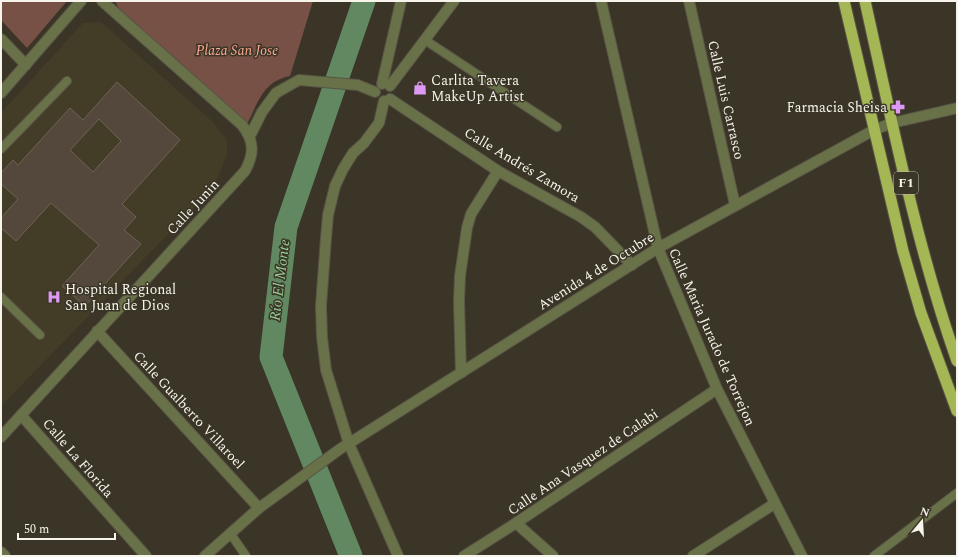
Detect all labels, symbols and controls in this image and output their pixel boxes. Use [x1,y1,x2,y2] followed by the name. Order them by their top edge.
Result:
[702,38,750,162] street label: Calle Luis Carrasco
[196,40,278,61] park label: Plaza San Jose
[431,70,524,107] place label: Carlita Tavera MakeUp Artist
[412,80,428,96] shop icon: Carlita Tavera MakeUp Artist
[786,97,887,118] place label: Farmacia Sheisa
[890,99,906,115] pharmacy icon: Farmacia Sheisa
[460,122,584,208] street label: Calle Andrés Zamora
[894,172,918,194] road number: F1
[162,175,224,239] street label: Calle Junin
[534,227,658,315] street label: Avenida 4 de Octubre
[264,238,296,322] water label: Río El Monte
[663,245,761,429] street label: Calle Maria Jurado de Torrejon
[65,279,176,316] place label: Hospital Regional San Juan de Dios
[46,289,62,305] hospital icon: Hospital Regional San Juan de Dios
[128,346,250,474] street label: Calle Gualberto Villaroel
[503,404,663,520] street label: Calle Ana Vasquez de Calabi
[38,414,119,502] street label: Calle La Florida
[902,501,942,541] north arrow
[918,502,932,521] text: N
[18,515,115,541] scale bar
[24,520,49,539] text: 50 m

